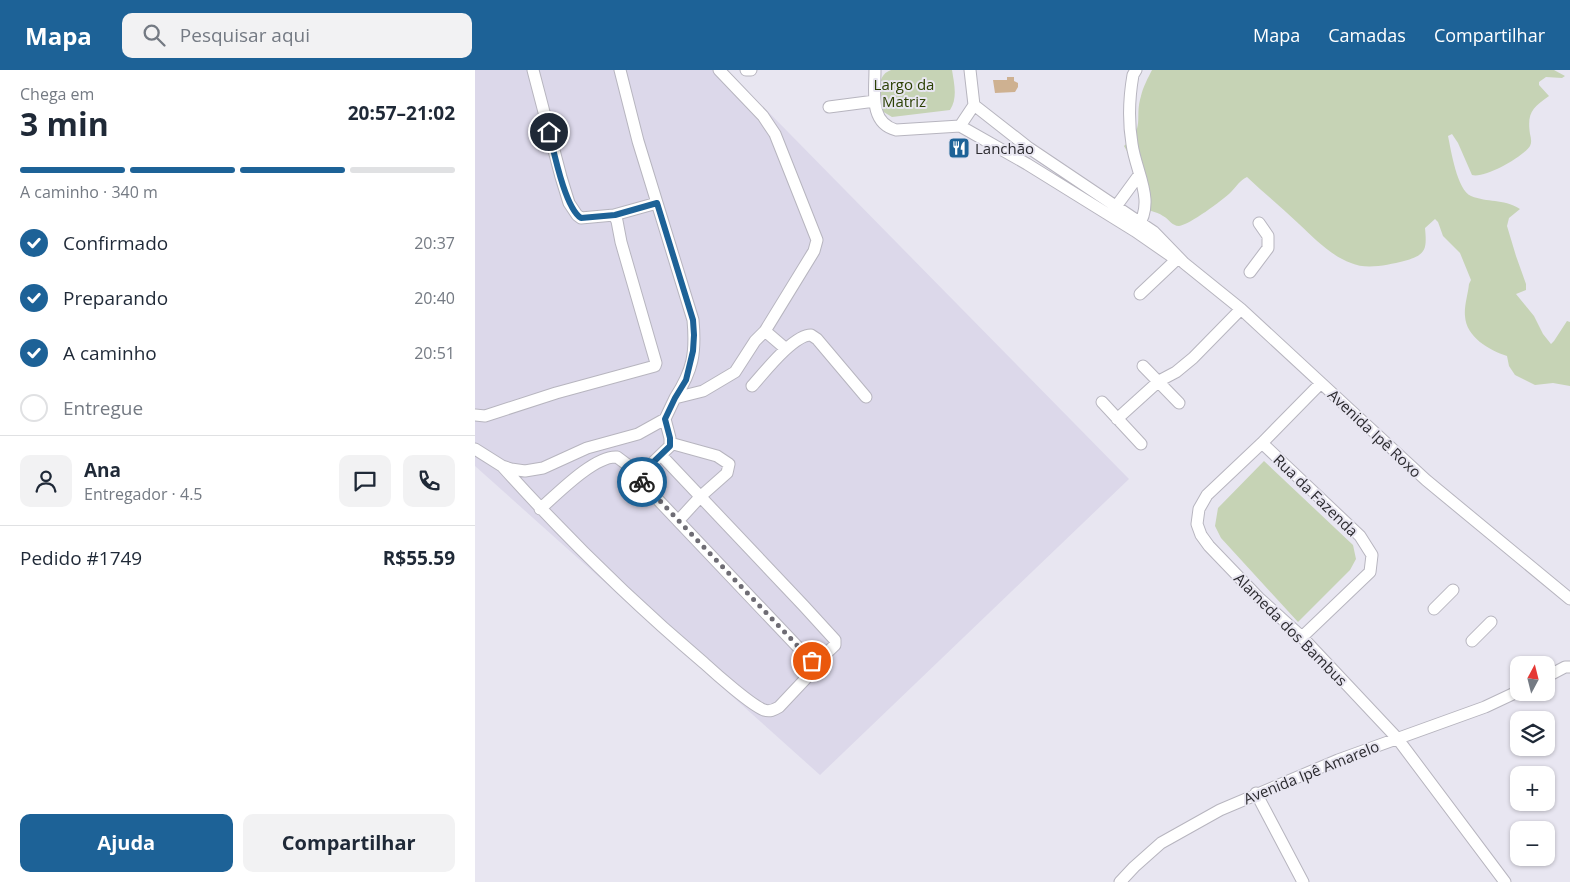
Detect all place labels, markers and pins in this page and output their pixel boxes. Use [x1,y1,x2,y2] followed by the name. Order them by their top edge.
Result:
[528,111,570,153] pin
[947,136,971,160] restaurant icon: Lanchão
[975,138,1034,158] place label: Lanchão
[791,640,833,682] pin

